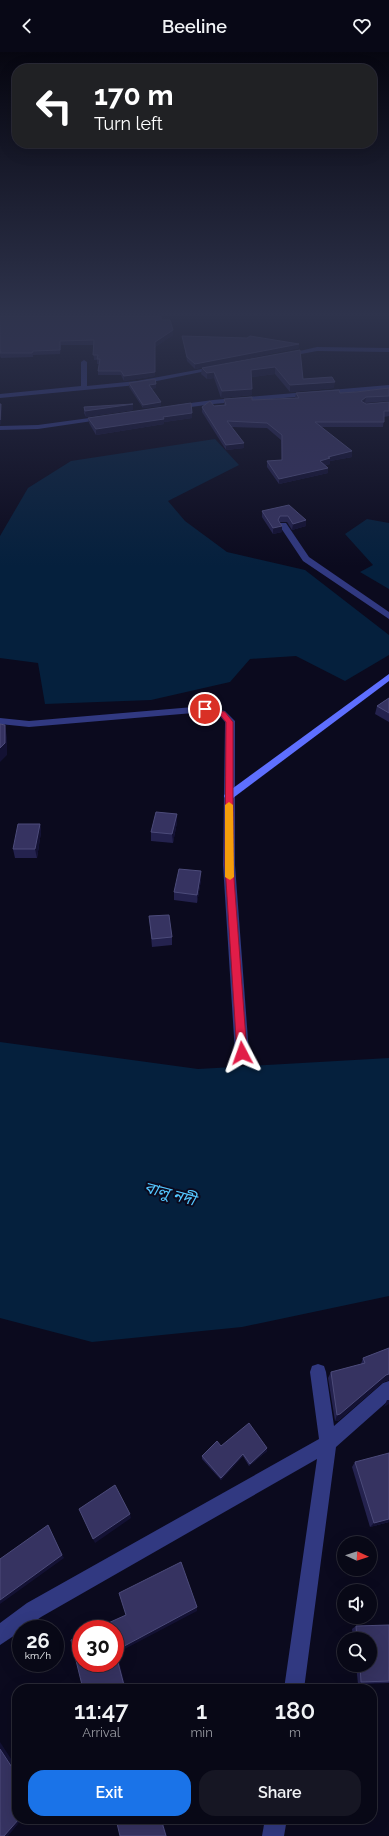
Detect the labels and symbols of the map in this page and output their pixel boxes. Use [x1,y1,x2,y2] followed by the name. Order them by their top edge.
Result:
[188,692,222,726] pin
[221,1032,263,1074] position arrow
[142,1178,200,1210] water label: বালু নদী
[337,1536,377,1576] north arrow
[72,1620,124,1672] speed limit sign: 30

